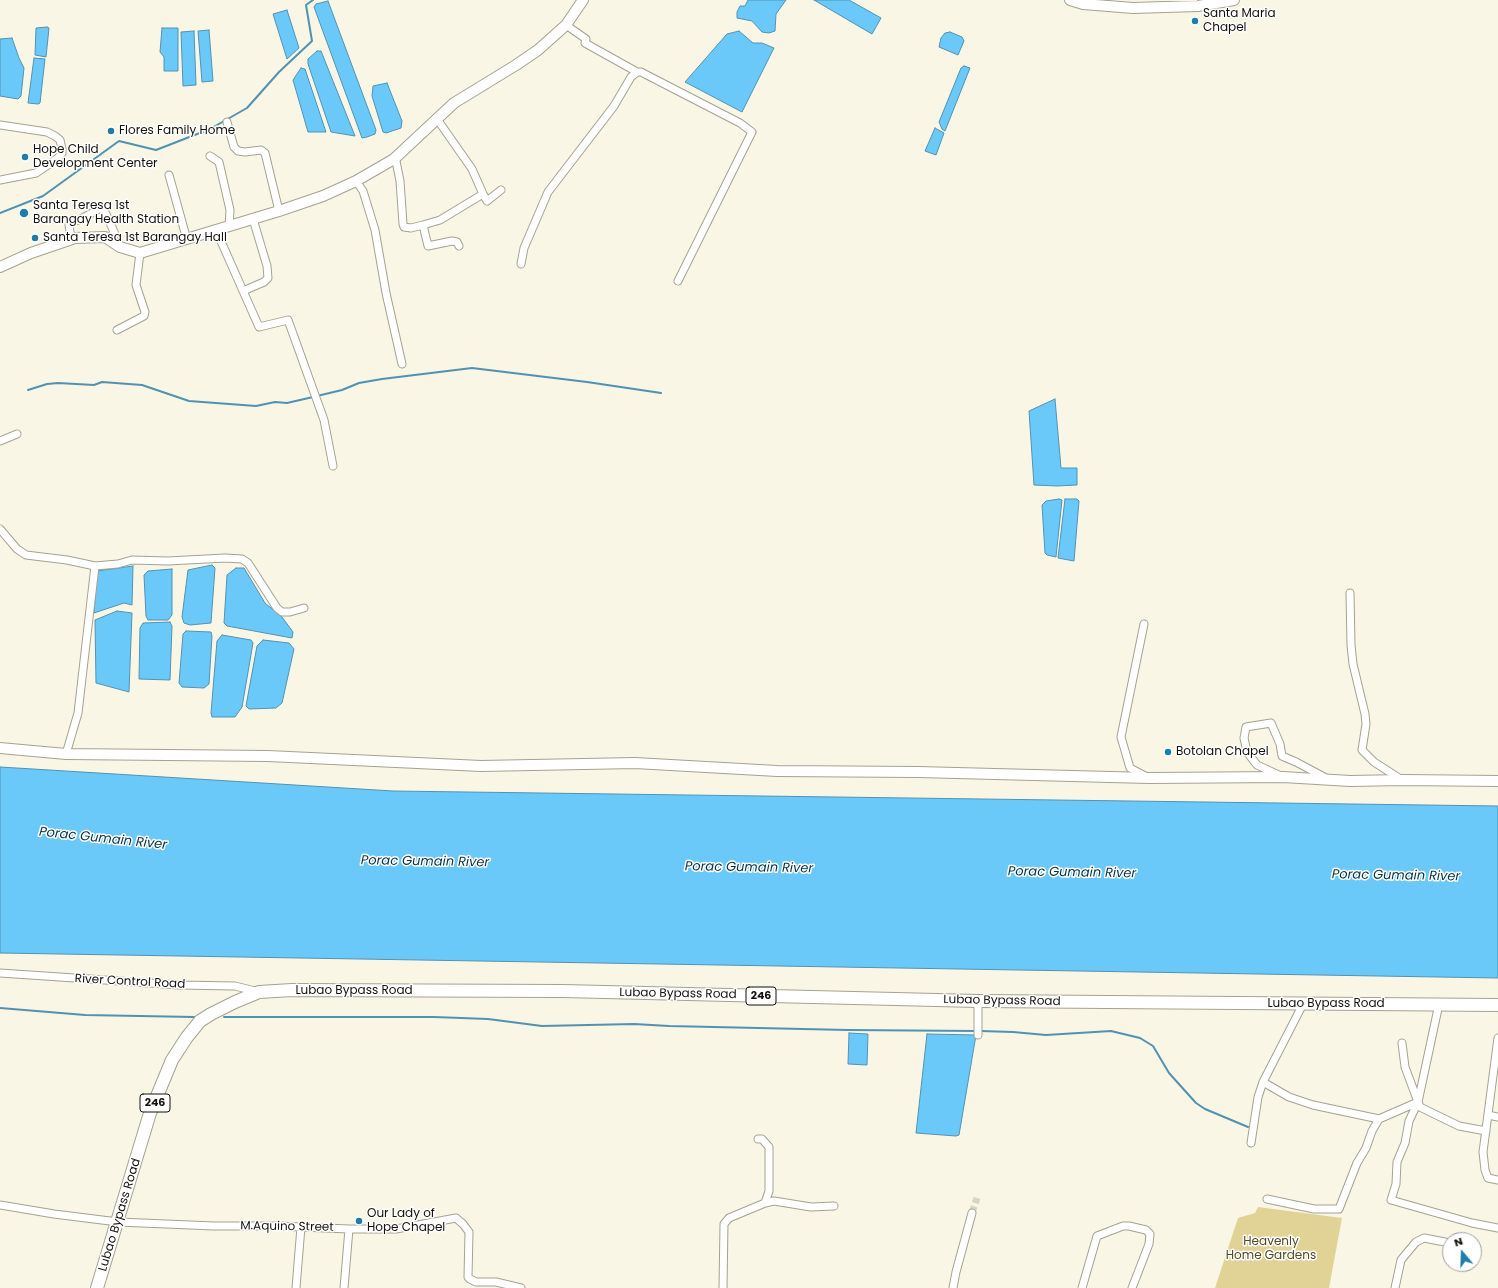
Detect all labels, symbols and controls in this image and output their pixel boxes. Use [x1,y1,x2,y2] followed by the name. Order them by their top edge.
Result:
[1203,7,1276,35] place label: Santa Maria Chapel
[1190,16,1200,26] marker: Santa Maria Chapel
[119,124,235,138] place label: Flores Family Home
[106,126,116,136] marker: Flores Family Home
[33,143,158,171] place label: Hope Child Development Center
[20,152,30,162] marker: Hope Child Development Center
[33,199,179,227] place label: Santa Teresa 1st Barangay Health Station
[18,207,30,219] marker: Santa Teresa 1st Barangay Health Station
[43,231,227,245] place label: Santa Teresa 1st Barangay Hall
[30,233,40,243] marker: Santa Teresa 1st Barangay Hall
[1176,745,1269,759] place label: Botolan Chapel
[1163,747,1173,757] marker: Botolan Chapel
[38,825,168,853] water label: Porac Gumain River
[361,853,489,871] water label: Porac Gumain River
[685,859,813,877] water label: Porac Gumain River
[1008,864,1136,882] water label: Porac Gumain River
[1332,867,1460,885] water label: Porac Gumain River
[74,972,186,992] street label: River Control Road
[295,984,413,998] street label: Lubao Bypass Road
[619,986,737,1002] street label: Lubao Bypass Road
[746,987,776,1005] road number: 246
[943,993,1061,1009] street label: Lubao Bypass Road
[1267,997,1385,1011] street label: Lubao Bypass Road
[140,1094,170,1112] road number: 246
[96,1157,144,1273] street label: Lubao Bypass Road
[367,1207,445,1235] place label: Our Lady of Hope Chapel
[354,1216,364,1226] marker: Our Lady of Hope Chapel
[240,1219,334,1235] street label: M.Aquino Street
[1442,1232,1482,1272] north arrow
[1452,1233,1465,1251] text: N
[1226,1235,1316,1263] park label: Heavenly Home Gardens

